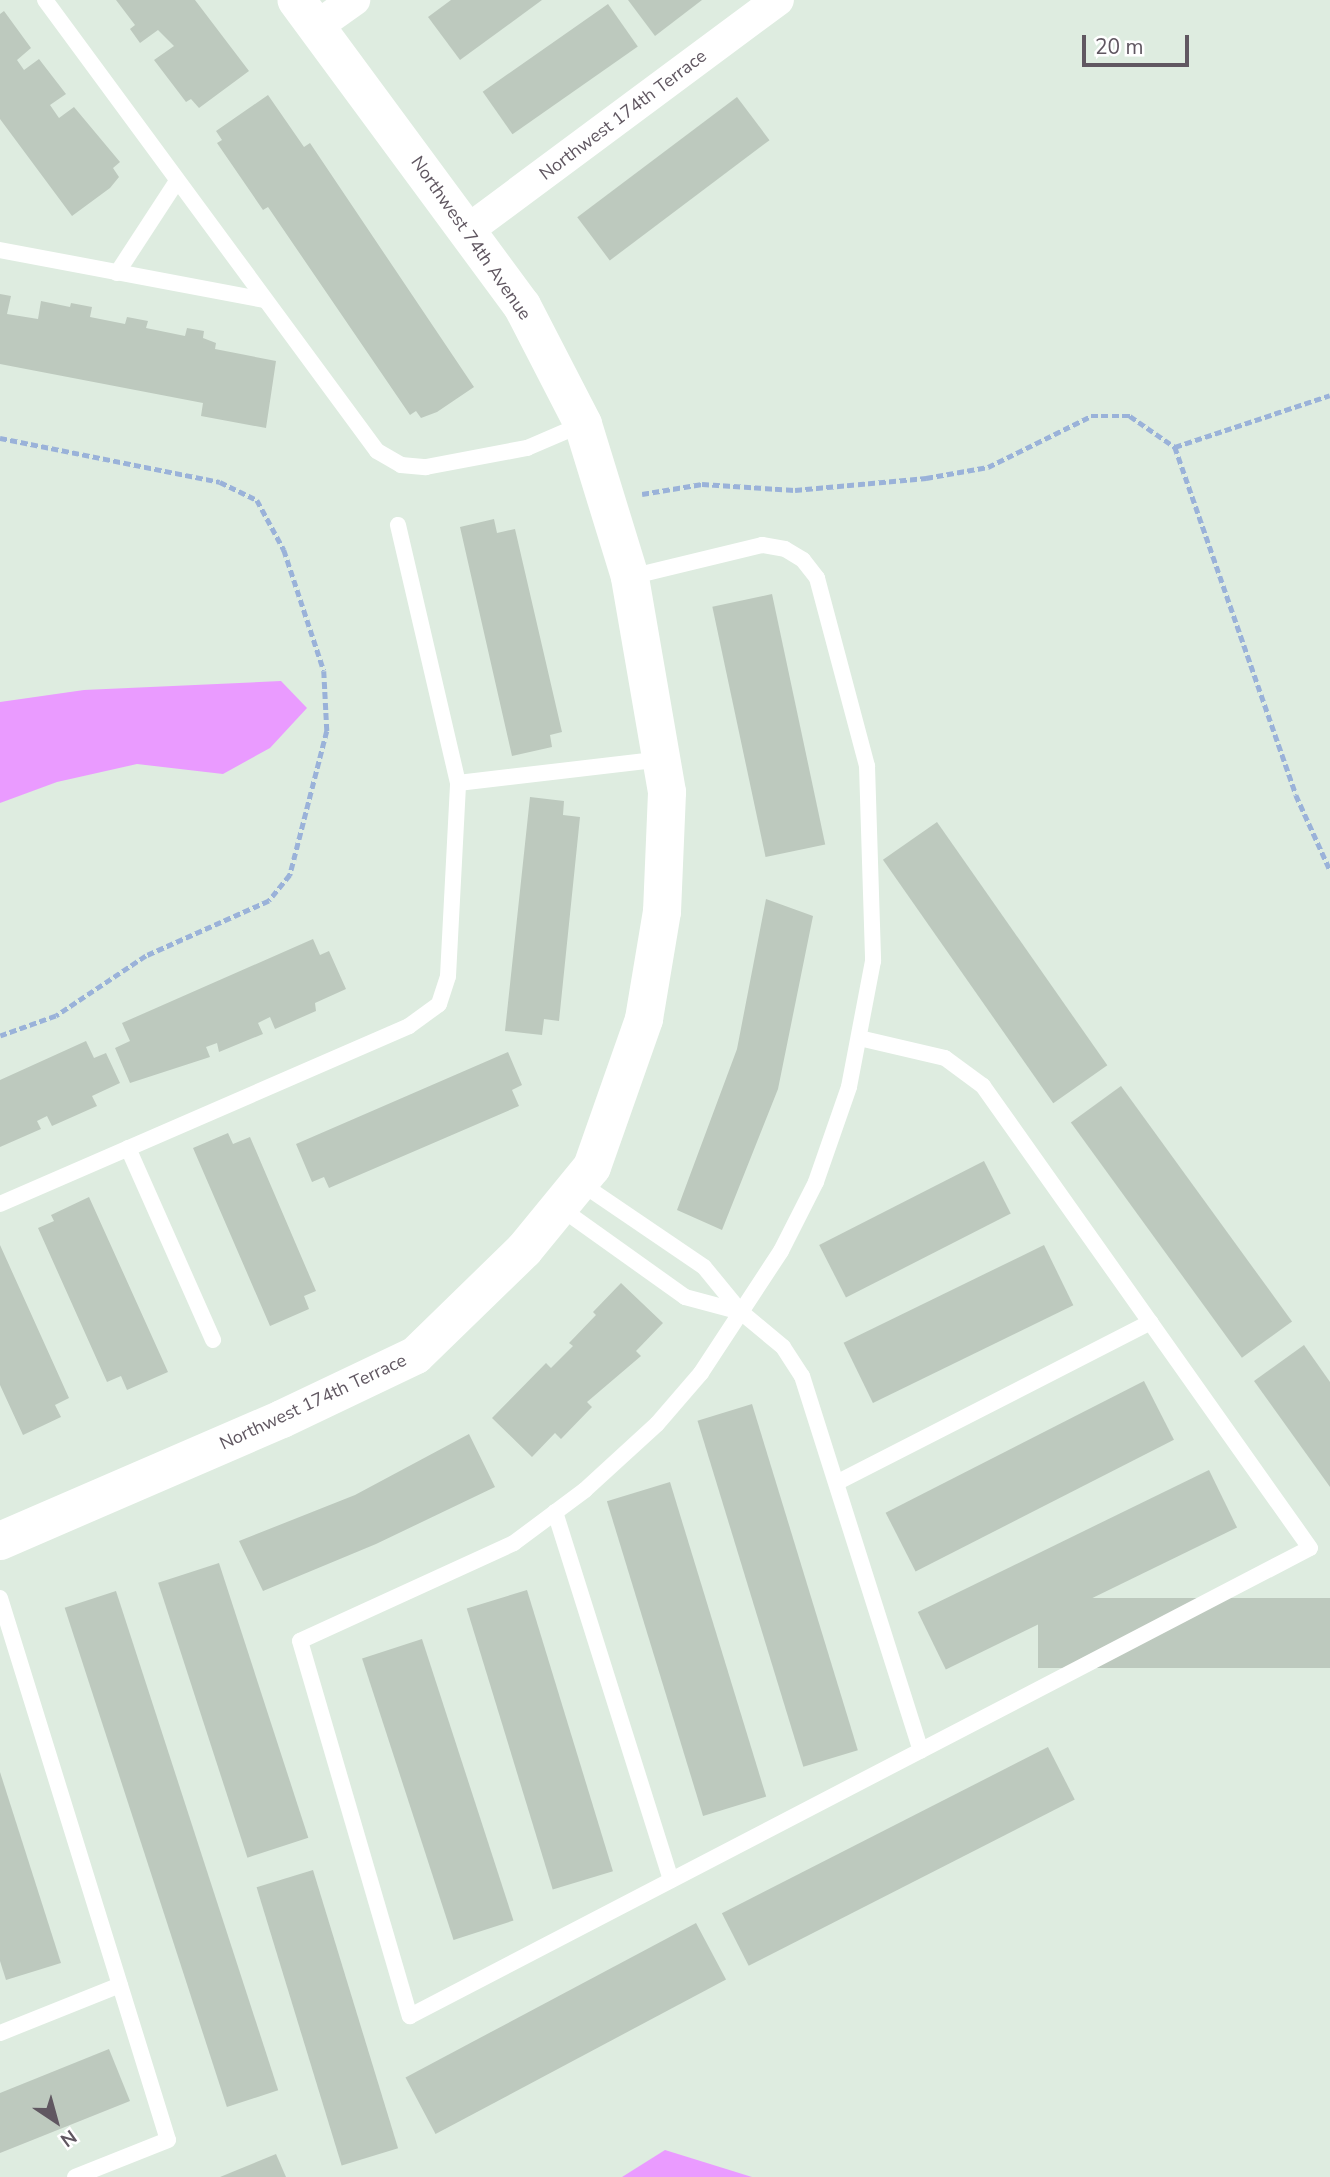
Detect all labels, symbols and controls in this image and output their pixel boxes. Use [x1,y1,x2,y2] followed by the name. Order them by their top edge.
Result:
[1085,21,1192,65] scale bar
[1095,33,1144,61] text: 20 m
[535,45,711,185] street label: Northwest 174th Terrace
[406,152,536,324] street label: Northwest 74th Avenue
[216,1349,410,1455] street label: Northwest 174th Terrace
[21,2086,91,2156] north arrow
[55,2123,82,2153] text: N

